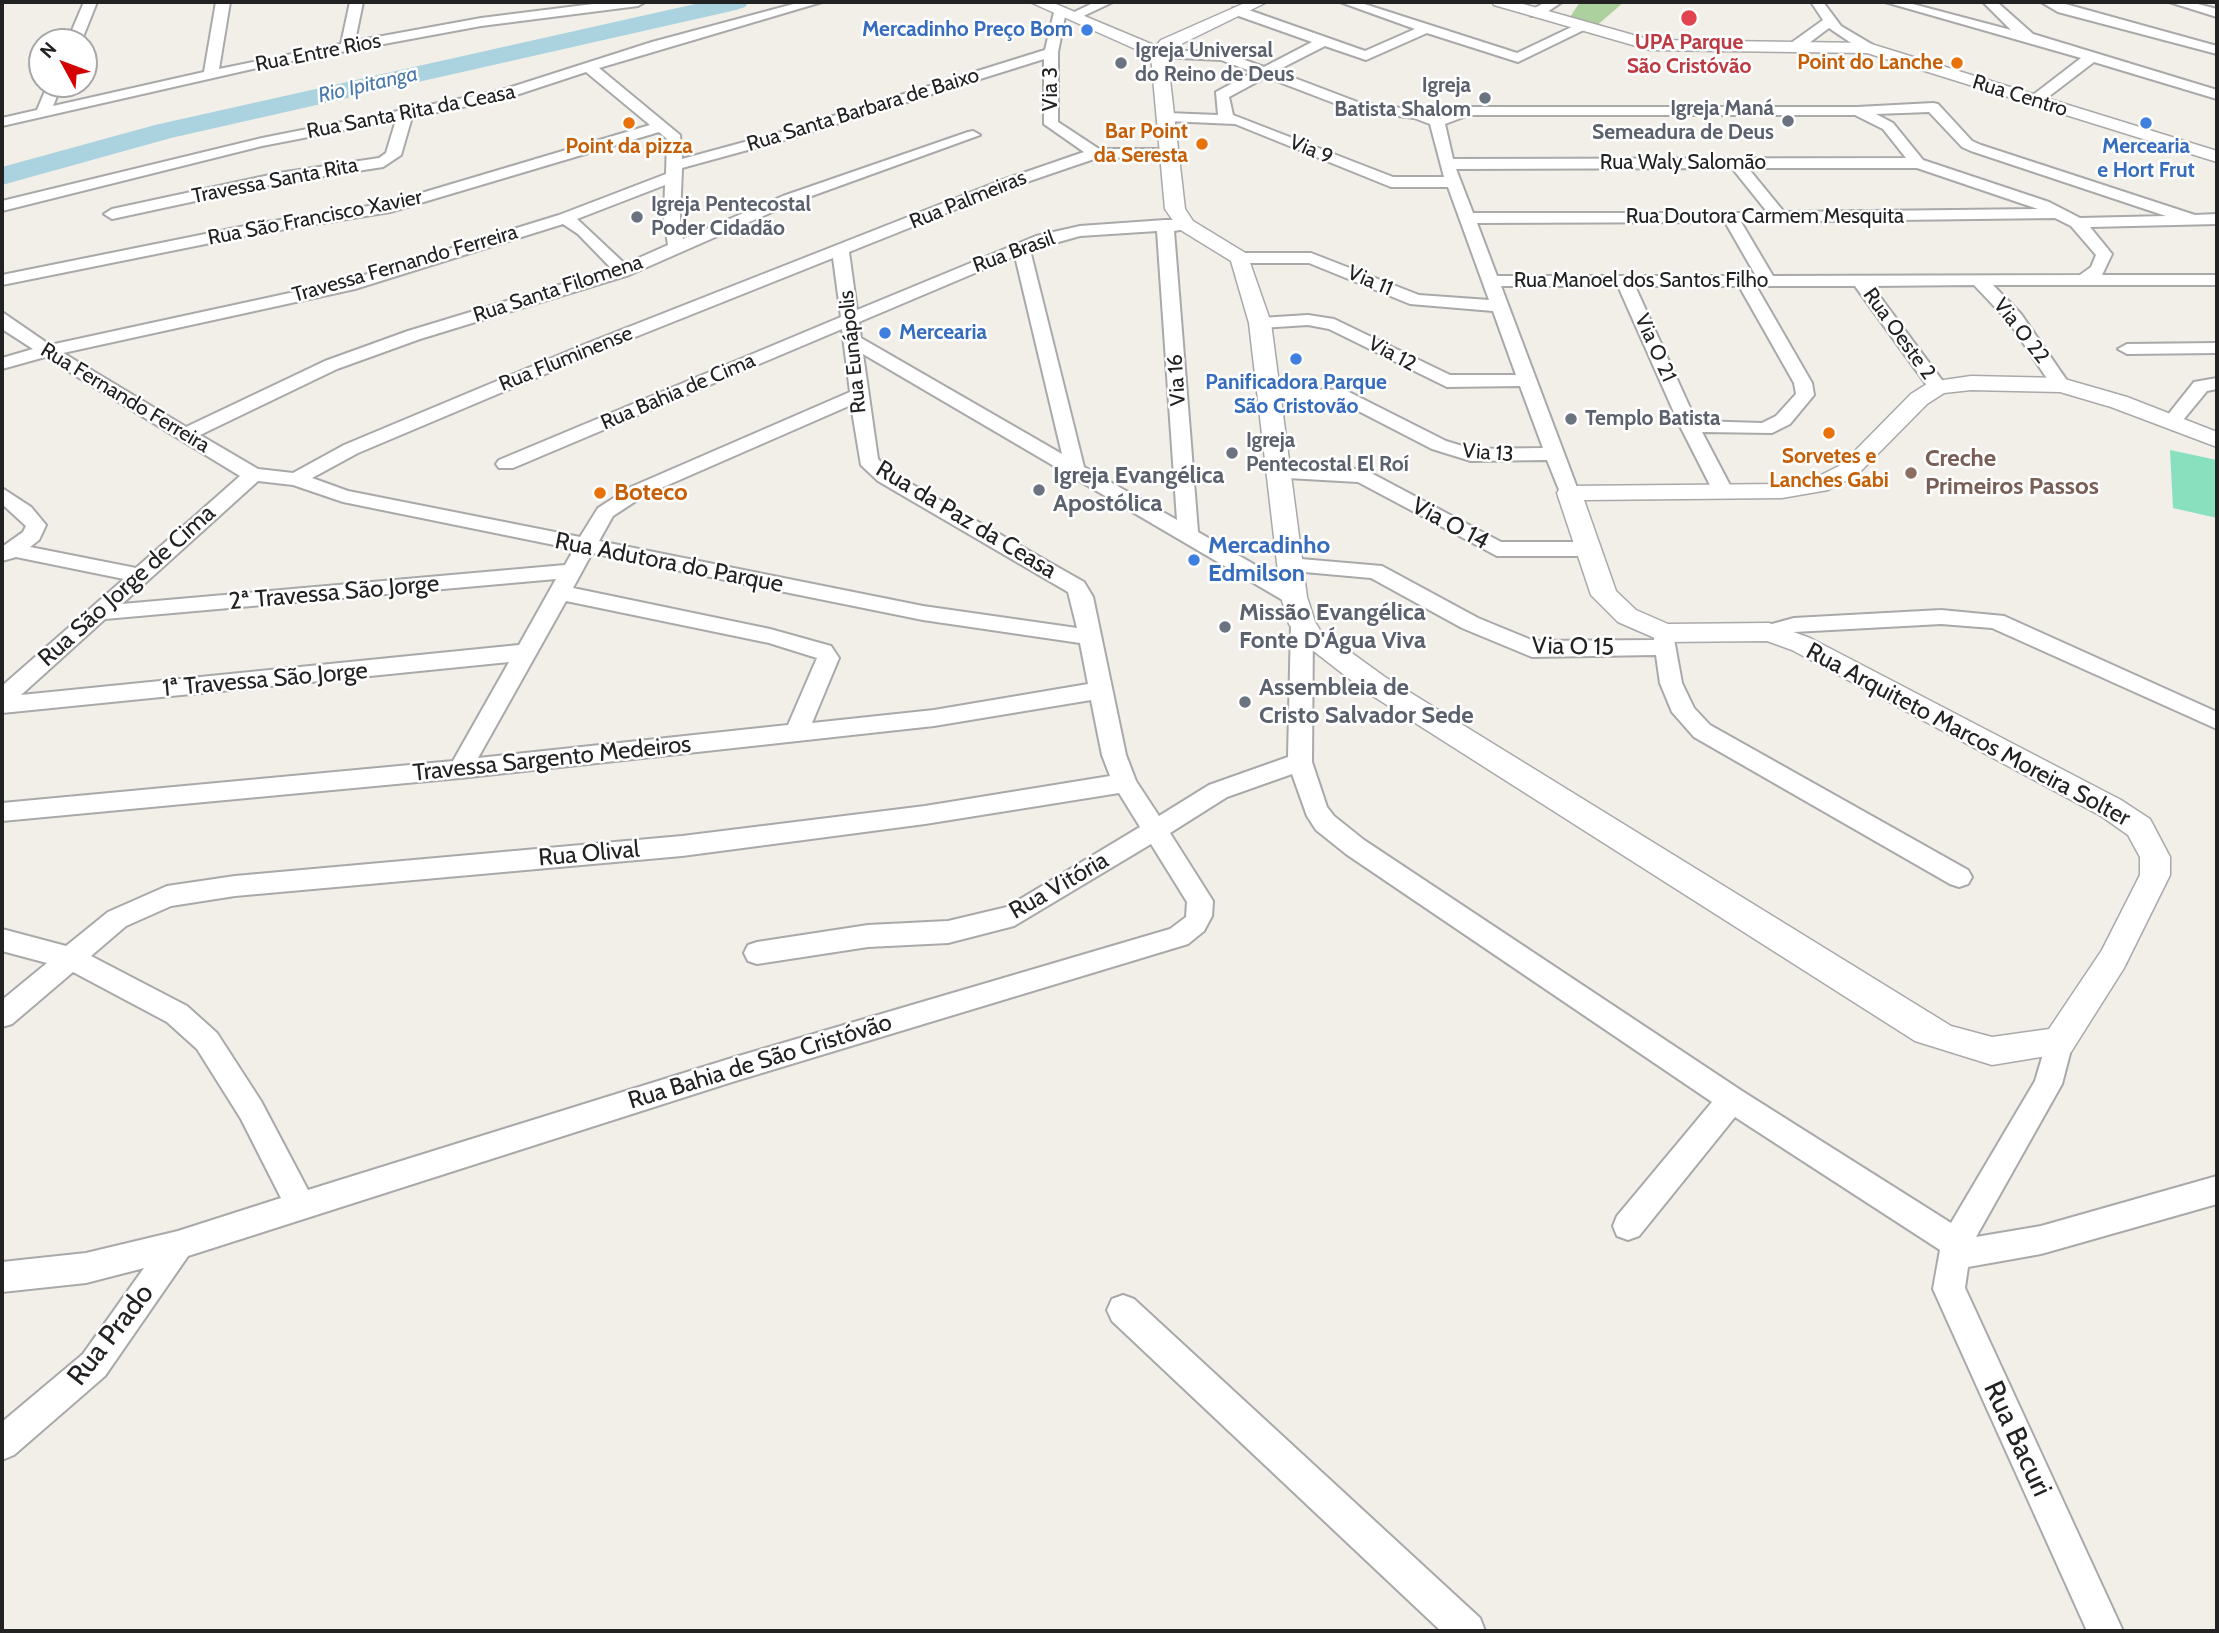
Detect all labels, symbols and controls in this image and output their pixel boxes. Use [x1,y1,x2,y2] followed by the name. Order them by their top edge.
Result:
[1679,8,1699,28] marker: UPA Parque São Cristóvão
[862,17,1073,43] place label: Mercadinho Preço Bom
[1079,22,1095,38] marker: Mercadinho Preço Bom
[28,28,98,98] north arrow
[253,28,383,78] street label: Rua Entre Rios
[1627,30,1751,80] place label: UPA Parque São Cristóvão
[35,38,61,63] text: N
[1135,38,1294,88] place label: Igreja Universal do Reino de Deus
[1797,50,1943,76] place label: Point do Lanche
[1113,55,1129,71] marker: Igreja Universal do Reino de Deus
[1949,55,1965,71] marker: Point do Lanche
[316,61,420,109] water label: Rio Ipitanga
[744,63,982,157] street label: Rua Santa Barbara de Baixo
[1038,67,1064,111] street label: Via 3
[1969,70,2071,122] street label: Rua Centro
[1334,73,1471,123] place label: Igreja Batista Shalom
[305,79,517,145] street label: Rua Santa Rita da Ceasa
[1477,90,1493,106] marker: Igreja Batista Shalom
[1592,96,1774,146] place label: Igreja Maná Semeadura de Deus
[1780,113,1796,129] marker: Igreja Maná Semeadura de Deus
[621,115,637,131] marker: Point da pizza
[2138,115,2154,131] marker: Mercearia e Hort Frut
[1094,119,1188,169] place label: Bar Point da Seresta
[1285,130,1337,170] street label: Via 9
[565,134,693,160] place label: Point da pizza
[2097,134,2195,184] place label: Mercearia e Hort Frut
[1194,136,1210,152] marker: Bar Point da Seresta
[1600,150,1766,176] street label: Rua Waly Salomão
[190,153,360,209] street label: Travessa Santa Rita
[906,165,1030,235] street label: Rua Palmeiras
[206,185,424,251] street label: Rua São Francisco Xavier
[651,192,811,242] place label: Igreja Pentecostal Poder Cidadão
[1626,204,1904,230] street label: Rua Doutora Carmem Mesquita
[629,209,645,225] marker: Igreja Pentecostal Poder Cidadão
[289,220,521,308] street label: Travessa Fernando Ferreira
[970,226,1058,278] street label: Rua Brasil
[470,250,646,328] street label: Rua Santa Filomena
[1344,260,1396,302] street label: Via 11
[1514,268,1768,294] street label: Rua Manoel dos Santos Filho
[1857,283,1941,385] street label: Rua Oeste 2
[834,289,872,415] street label: Rua Eunápolis
[1988,293,2054,369] street label: Via O 22
[1629,310,1681,386] street label: Via O 21
[899,320,987,346] place label: Mercearia
[496,321,636,397] street label: Rua Fluminense
[877,325,893,341] marker: Mercearia
[1364,331,1420,377] street label: Via 12
[36,338,214,458] street label: Rua Fernando Ferreira
[597,348,759,436] street label: Rua Bahia de Cima
[1288,351,1304,367] marker: Panificadora Parque São Cristovão
[1163,353,1191,407] street label: Via 16
[1205,370,1387,420] place label: Panificadora Parque São Cristovão
[1585,406,1721,432] place label: Templo Batista
[1563,411,1579,427] marker: Templo Batista
[1821,425,1837,441] marker: Sorvetes e Lanches Gabi
[1246,428,1409,478] place label: Igreja Pentecostal El Roí
[1462,439,1514,467] street label: Via 13
[1769,444,1889,494] place label: Sorvetes e Lanches Gabi
[1224,445,1240,461] marker: Igreja Pentecostal El Roí
[1925,445,2099,501] place label: Creche Primeiros Passos
[871,455,1061,585] street label: Rua da Paz da Ceasa
[1053,462,1224,518] place label: Igreja Evangélica Apostólica
[1903,465,1919,481] marker: Creche Primeiros Passos
[614,479,688,507] place label: Boteco
[1031,482,1047,498] marker: Igreja Evangélica Apostólica
[592,485,608,501] marker: Boteco
[1406,492,1494,556] street label: Via O 14
[33,499,221,673] street label: Rua São Jorge de Cima
[552,527,786,599] street label: Rua Adutora do Parque
[1208,532,1330,588] place label: Mercadinho Edmilson
[1186,552,1202,568] marker: Mercadinho Edmilson
[228,569,440,617] street label: 2ª Travessa São Jorge
[1239,599,1426,655] place label: Missão Evangélica Fonte D'Água Viva
[1217,619,1233,635] marker: Missão Evangélica Fonte D'Água Viva
[1532,632,1614,662] street label: Via O 15
[1801,637,2135,833] street label: Rua Arquiteto Marcos Moreira Solter
[161,657,369,703] street label: 1ª Travessa São Jorge
[1259,674,1474,730] place label: Assembleia de Cristo Salvador Sede
[1237,694,1253,710] marker: Assembleia de Cristo Salvador Sede
[412,730,692,788] street label: Travessa Sargento Medeiros
[537,835,641,873] street label: Rua Olival
[1004,846,1114,926] street label: Rua Vitória
[625,1008,895,1116] street label: Rua Bahia de São Cristóvão
[61,1277,161,1393] street label: Rua Prado
[1976,1376,2058,1502] street label: Rua Bacuri

